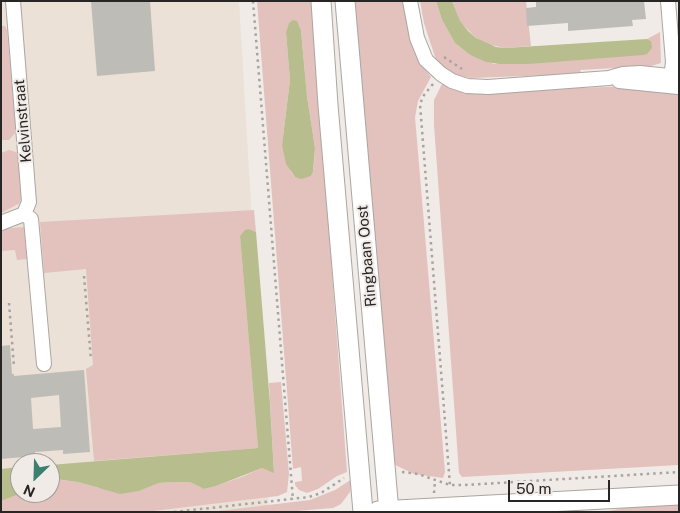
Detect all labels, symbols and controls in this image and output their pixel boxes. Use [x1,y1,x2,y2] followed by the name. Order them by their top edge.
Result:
[10,79,36,163] street label: Kelvinstraat
[354,204,380,308] street label: Ringbaan Oost
[10,453,60,503] north arrow
[510,470,612,502] scale bar
[516,480,551,497] text: 50 m
[21,481,38,500] text: N

